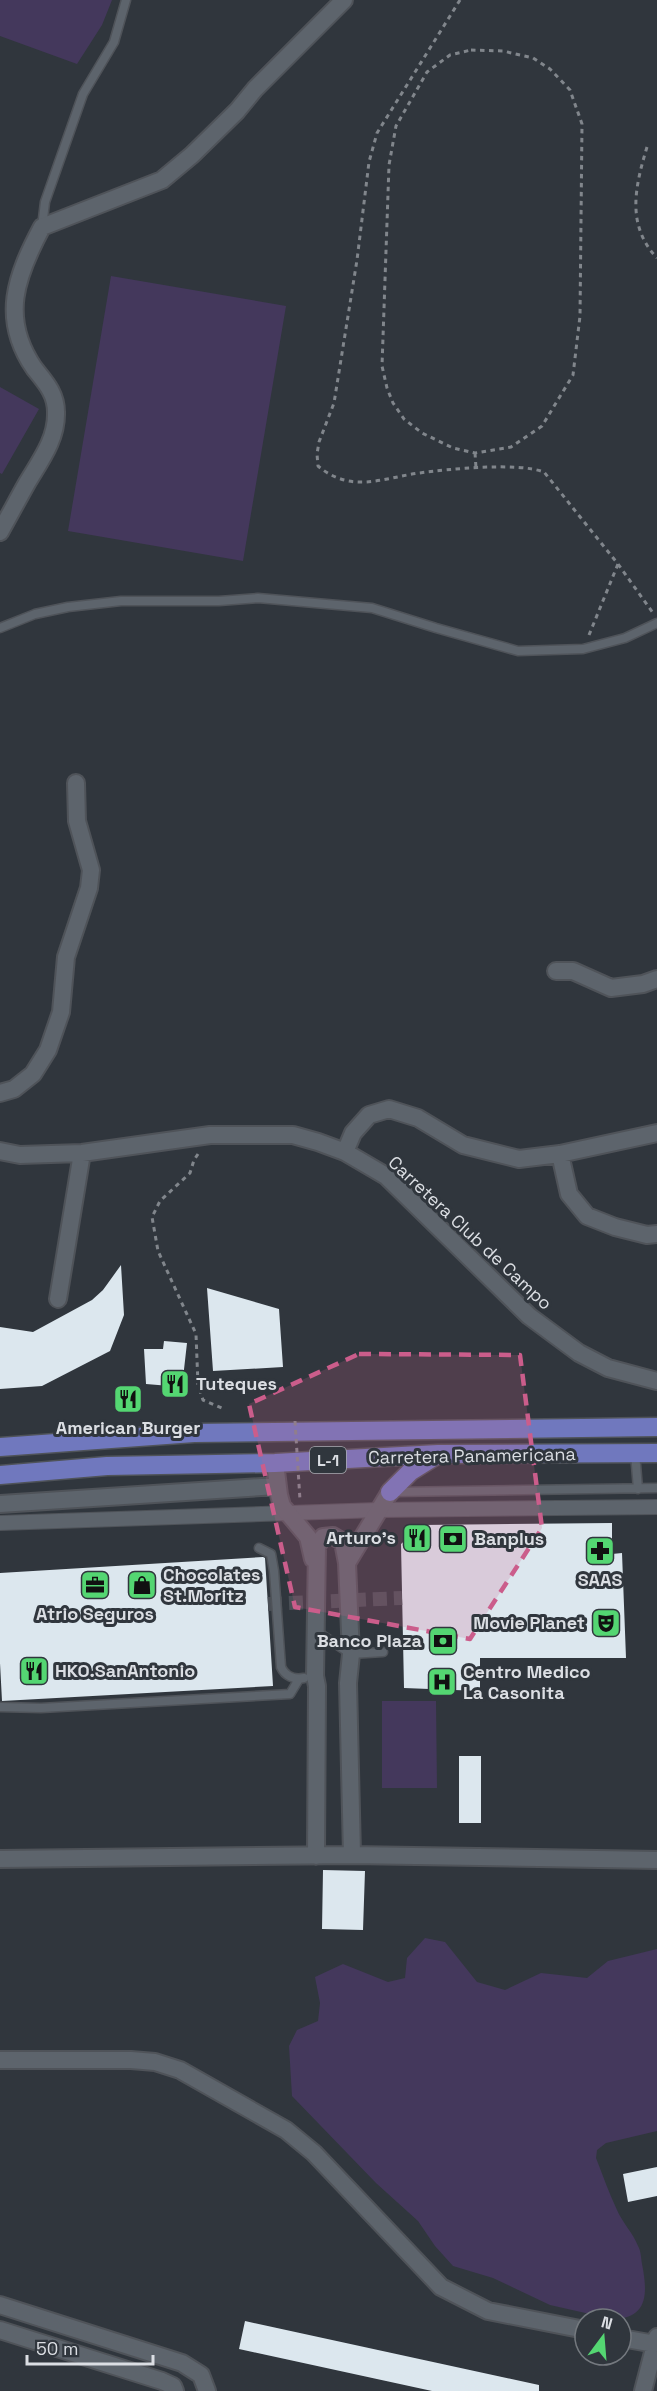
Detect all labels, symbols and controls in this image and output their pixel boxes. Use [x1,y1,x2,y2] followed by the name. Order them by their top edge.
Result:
[384,1151,557,1315] street label: Carretera Club de Campo
[159,1368,191,1400] restaurant icon: Tuteques
[196,1372,277,1395] place label: Tuteques
[112,1383,144,1415] restaurant icon: American Burger
[56,1416,200,1439] place label: American Burger
[368,1442,576,1469] street label: Carretera Panamericana
[310,1447,346,1473] road number: L-1
[401,1522,433,1554] restaurant icon: Arturo's
[437,1523,469,1555] bank icon: Banplus
[326,1526,396,1549] place label: Arturo's
[474,1527,544,1550] place label: Banplus
[584,1535,616,1567] pharmacy icon: SAAS
[163,1563,261,1607] place label: Chocolates St.Moritz
[578,1568,622,1591] place label: SAAS
[79,1569,111,1601] office icon: Atrio Seguros
[126,1569,158,1601] shop icon: Chocolates St.Moritz
[36,1602,154,1625] place label: Atrio Seguros
[590,1607,622,1639] theatre icon: Movie Planet
[473,1611,585,1634] place label: Movie Planet
[427,1625,459,1657] bank icon: Banco Plaza
[317,1629,423,1652] place label: Banco Plaza
[18,1655,50,1687] restaurant icon: HKO.SanAntonio
[55,1659,195,1682] place label: HKO.SanAntonio
[463,1660,591,1704] place label: Centro Medico La Casonita
[426,1666,458,1698] hospital icon: Centro Medico La Casonita
[573,2307,633,2367] north arrow
[599,2311,615,2335] text: N
[27,2328,153,2366] scale bar
[36,2337,78,2360] text: 50 m

